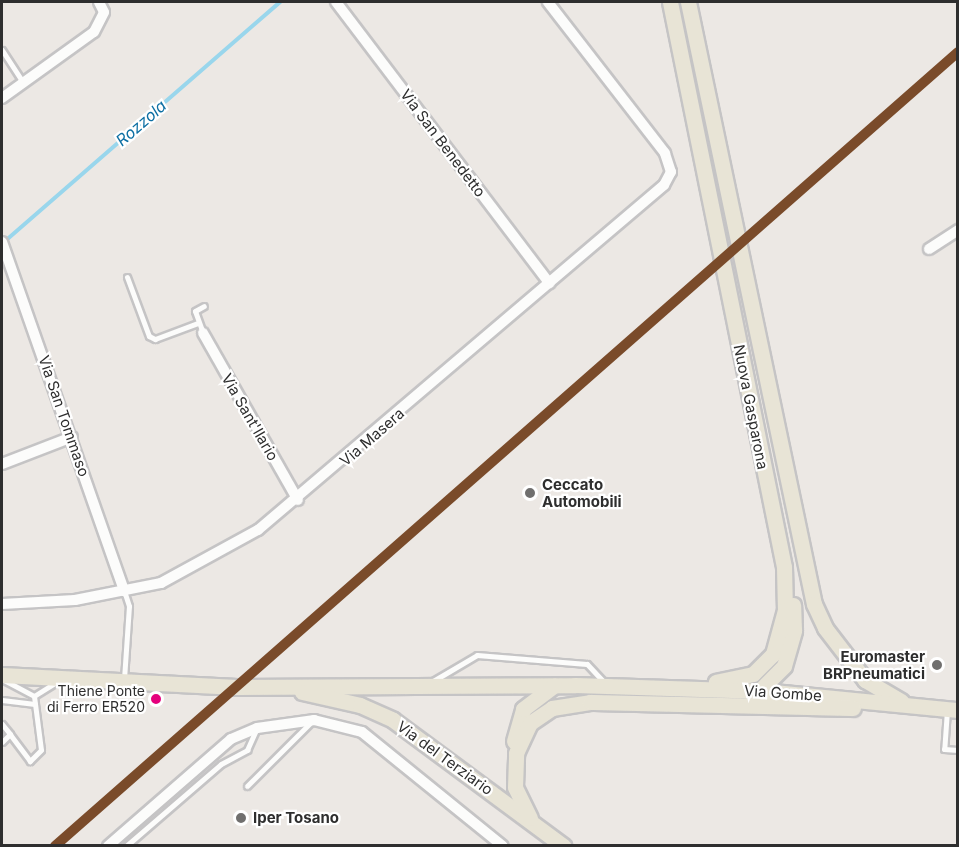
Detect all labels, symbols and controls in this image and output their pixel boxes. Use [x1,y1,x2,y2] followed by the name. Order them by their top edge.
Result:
[397,86,489,200] street label: Via San Benedetto
[112,96,170,150] water label: Rozzola
[730,343,772,471] street label: Nuova Gasparona
[35,353,93,479] street label: Via San Tommaso
[218,370,282,464] street label: Via Sant'Ilario
[336,404,408,470] street label: Via Masera
[542,475,622,510] place label: Ceccato Automobili
[523,486,537,500] marker: Ceccato Automobili
[823,647,925,682] place label: Euromaster BRPneumatici
[930,658,944,672] marker: Euromaster BRPneumatici
[744,681,822,705] street label: Via Gombe
[47,683,145,716] place label: Thiene Ponte di Ferro ER520
[150,693,162,705] marker: Thiene Ponte di Ferro ER520
[394,717,496,799] street label: Via del Terziario
[253,809,339,827] place label: Iper Tosano
[234,811,248,825] marker: Iper Tosano

